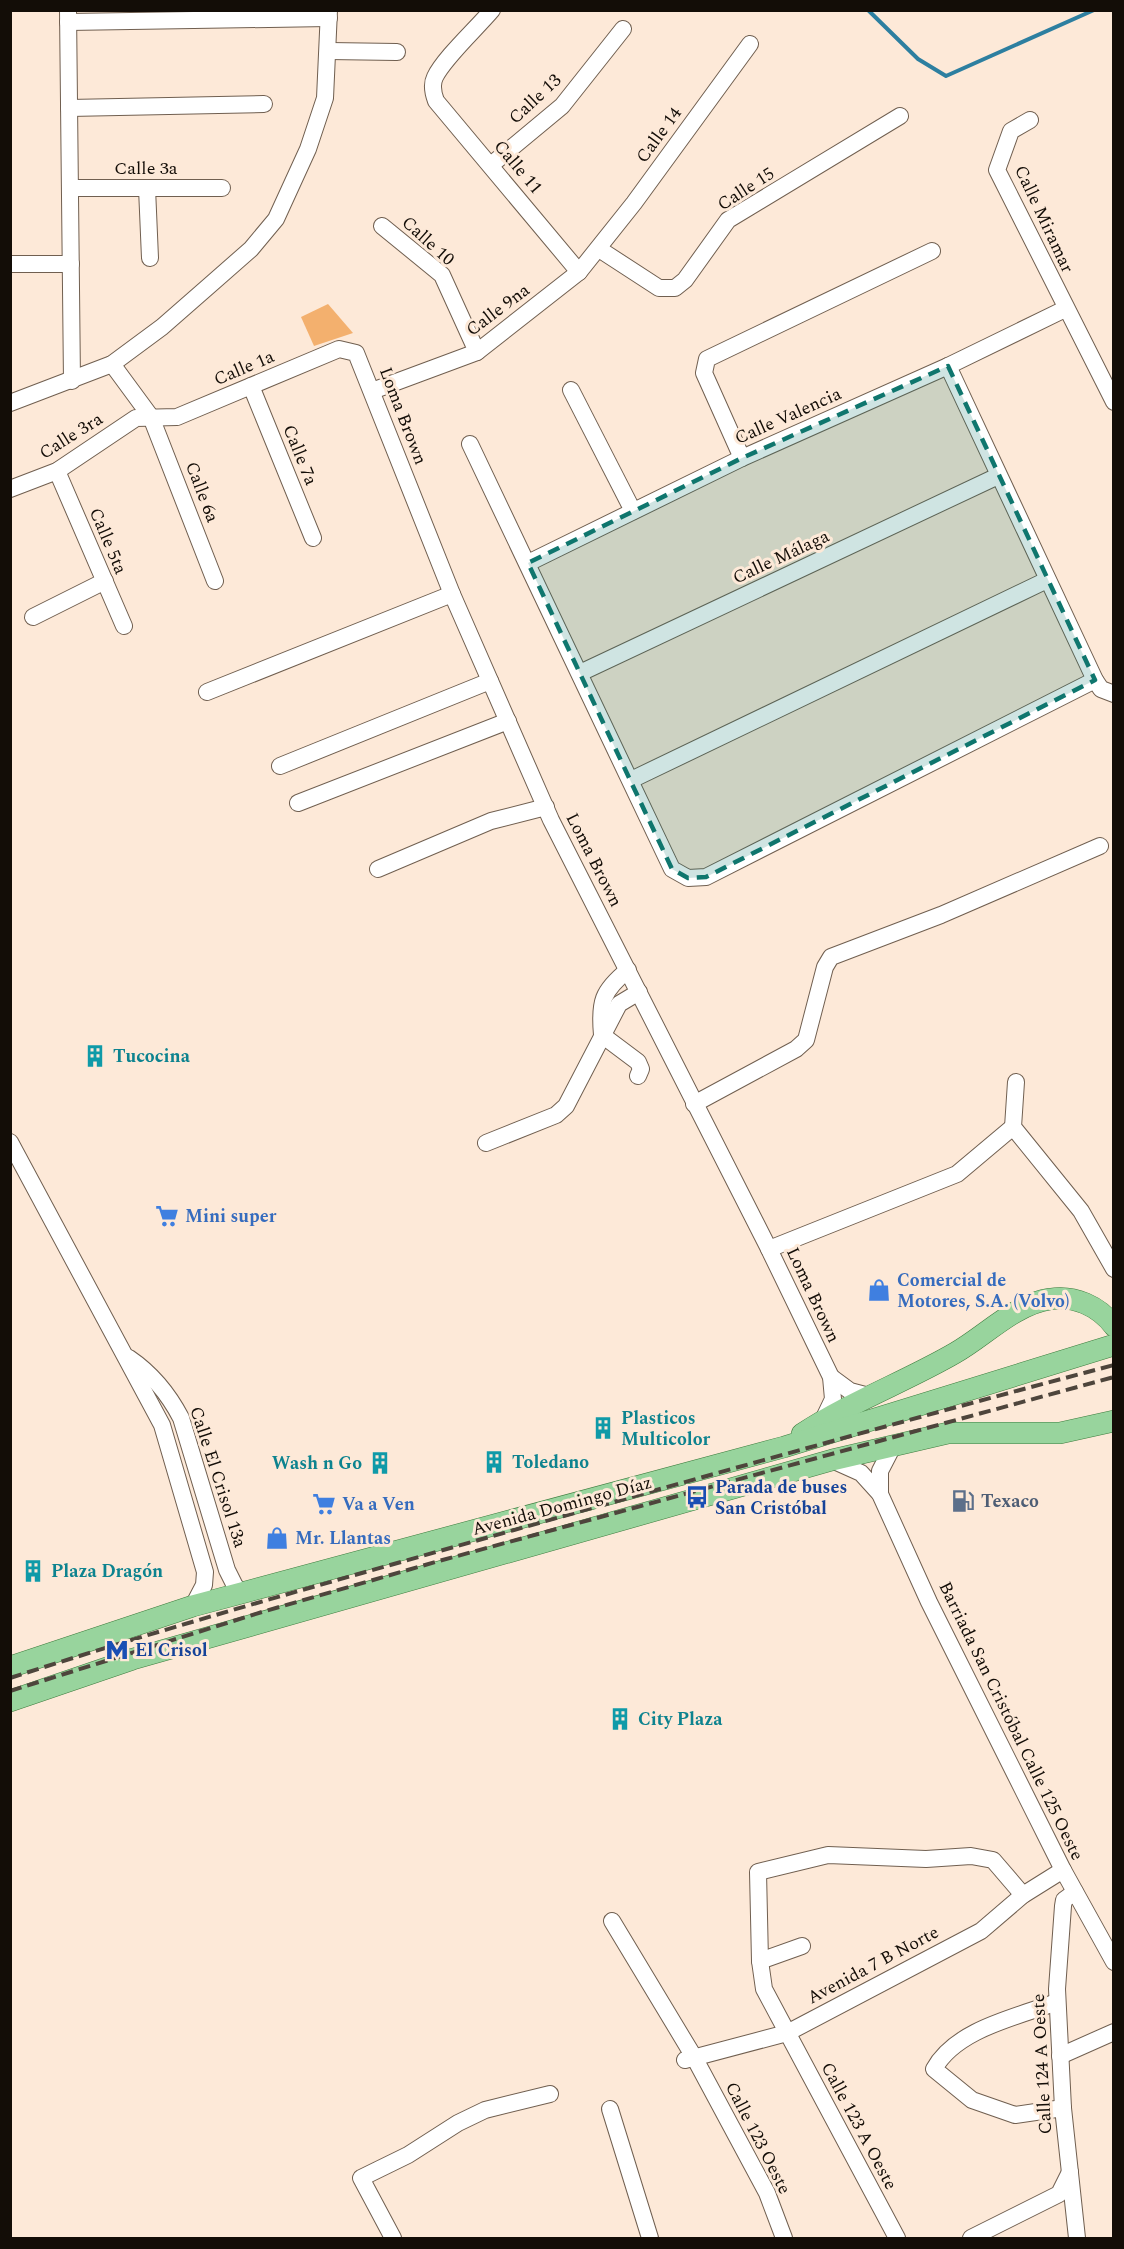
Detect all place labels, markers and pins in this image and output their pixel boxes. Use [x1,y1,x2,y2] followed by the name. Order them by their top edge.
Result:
[82,1043,108,1069] building icon: Tucocina
[113,1043,191,1070] place label: Tucocina
[154,1203,180,1229] supermarket icon: Mini super
[185,1203,277,1230] place label: Mini super
[897,1267,1069,1315] place label: Comercial de Motores, S.A. (Volvo)
[866,1277,892,1303] shop icon: Comercial de Motores, S.A. (Volvo)
[621,1405,711,1453] place label: Plasticos Multicolor
[590,1415,616,1441] building icon: Plasticos Multicolor
[481,1449,507,1475] building icon: Toledano
[512,1449,589,1476] place label: Toledano
[272,1450,362,1477] place label: Wash n Go
[367,1450,393,1476] building icon: Wash n Go
[715,1474,847,1522] place label: Parada de buses San Cristóbal
[684,1484,710,1510] bus stop icon: Parada de buses San Cristóbal
[950,1488,976,1514] fuel station icon: Texaco
[981,1488,1039,1515] place label: Texaco
[311,1491,337,1517] supermarket icon: Va a Ven
[342,1491,415,1518] place label: Va a Ven
[264,1525,290,1551] shop icon: Mr. Llantas
[295,1525,391,1552] place label: Mr. Llantas
[20,1558,46,1584] building icon: Plaza Dragón
[51,1558,163,1585] place label: Plaza Dragón
[104,1637,130,1663] metro station icon: El Crisol
[135,1637,208,1664] place label: El Crisol
[607,1706,633,1732] building icon: City Plaza
[638,1706,723,1733] place label: City Plaza

